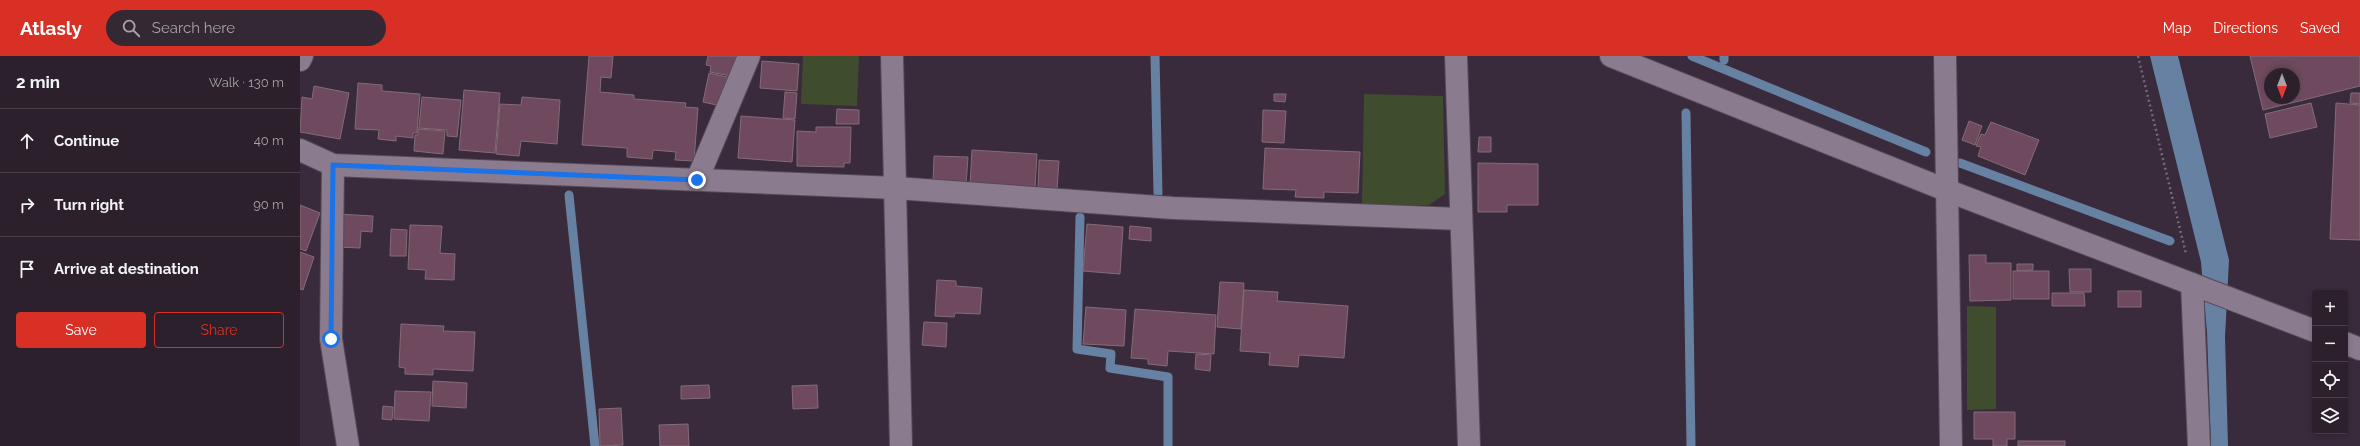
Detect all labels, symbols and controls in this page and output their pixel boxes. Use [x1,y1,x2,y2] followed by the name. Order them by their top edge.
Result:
[106,10,386,46] search box
[20,17,82,39] text: Atlasly
[120,17,142,39] icon: search
[152,19,235,37] text: Search here
[2163,20,2191,36] text: Map
[2213,20,2278,36] text: Directions
[2300,20,2340,36] text: Saved
[2264,68,2300,104] north arrow
[16,72,60,92] text: 2 min
[209,75,284,90] text: Walk · 130 m
[16,130,38,152] icon: ahead
[54,132,119,150] text: Continue
[254,133,284,148] text: 40 m
[688,171,706,189] route end
[16,194,38,216] icon: right
[54,196,124,214] text: Turn right
[253,197,284,212] text: 90 m
[16,258,38,280] icon: arrive
[54,260,199,278] text: Arrive at destination
[2312,290,2348,434] map controls
[2312,290,2348,326] button: +
[16,312,146,348] button: Save
[154,312,284,348] button: Share
[2312,326,2348,362] button: −
[322,330,340,348] route start
[2312,362,2348,398] button: locate
[2312,398,2348,434] button: layers

